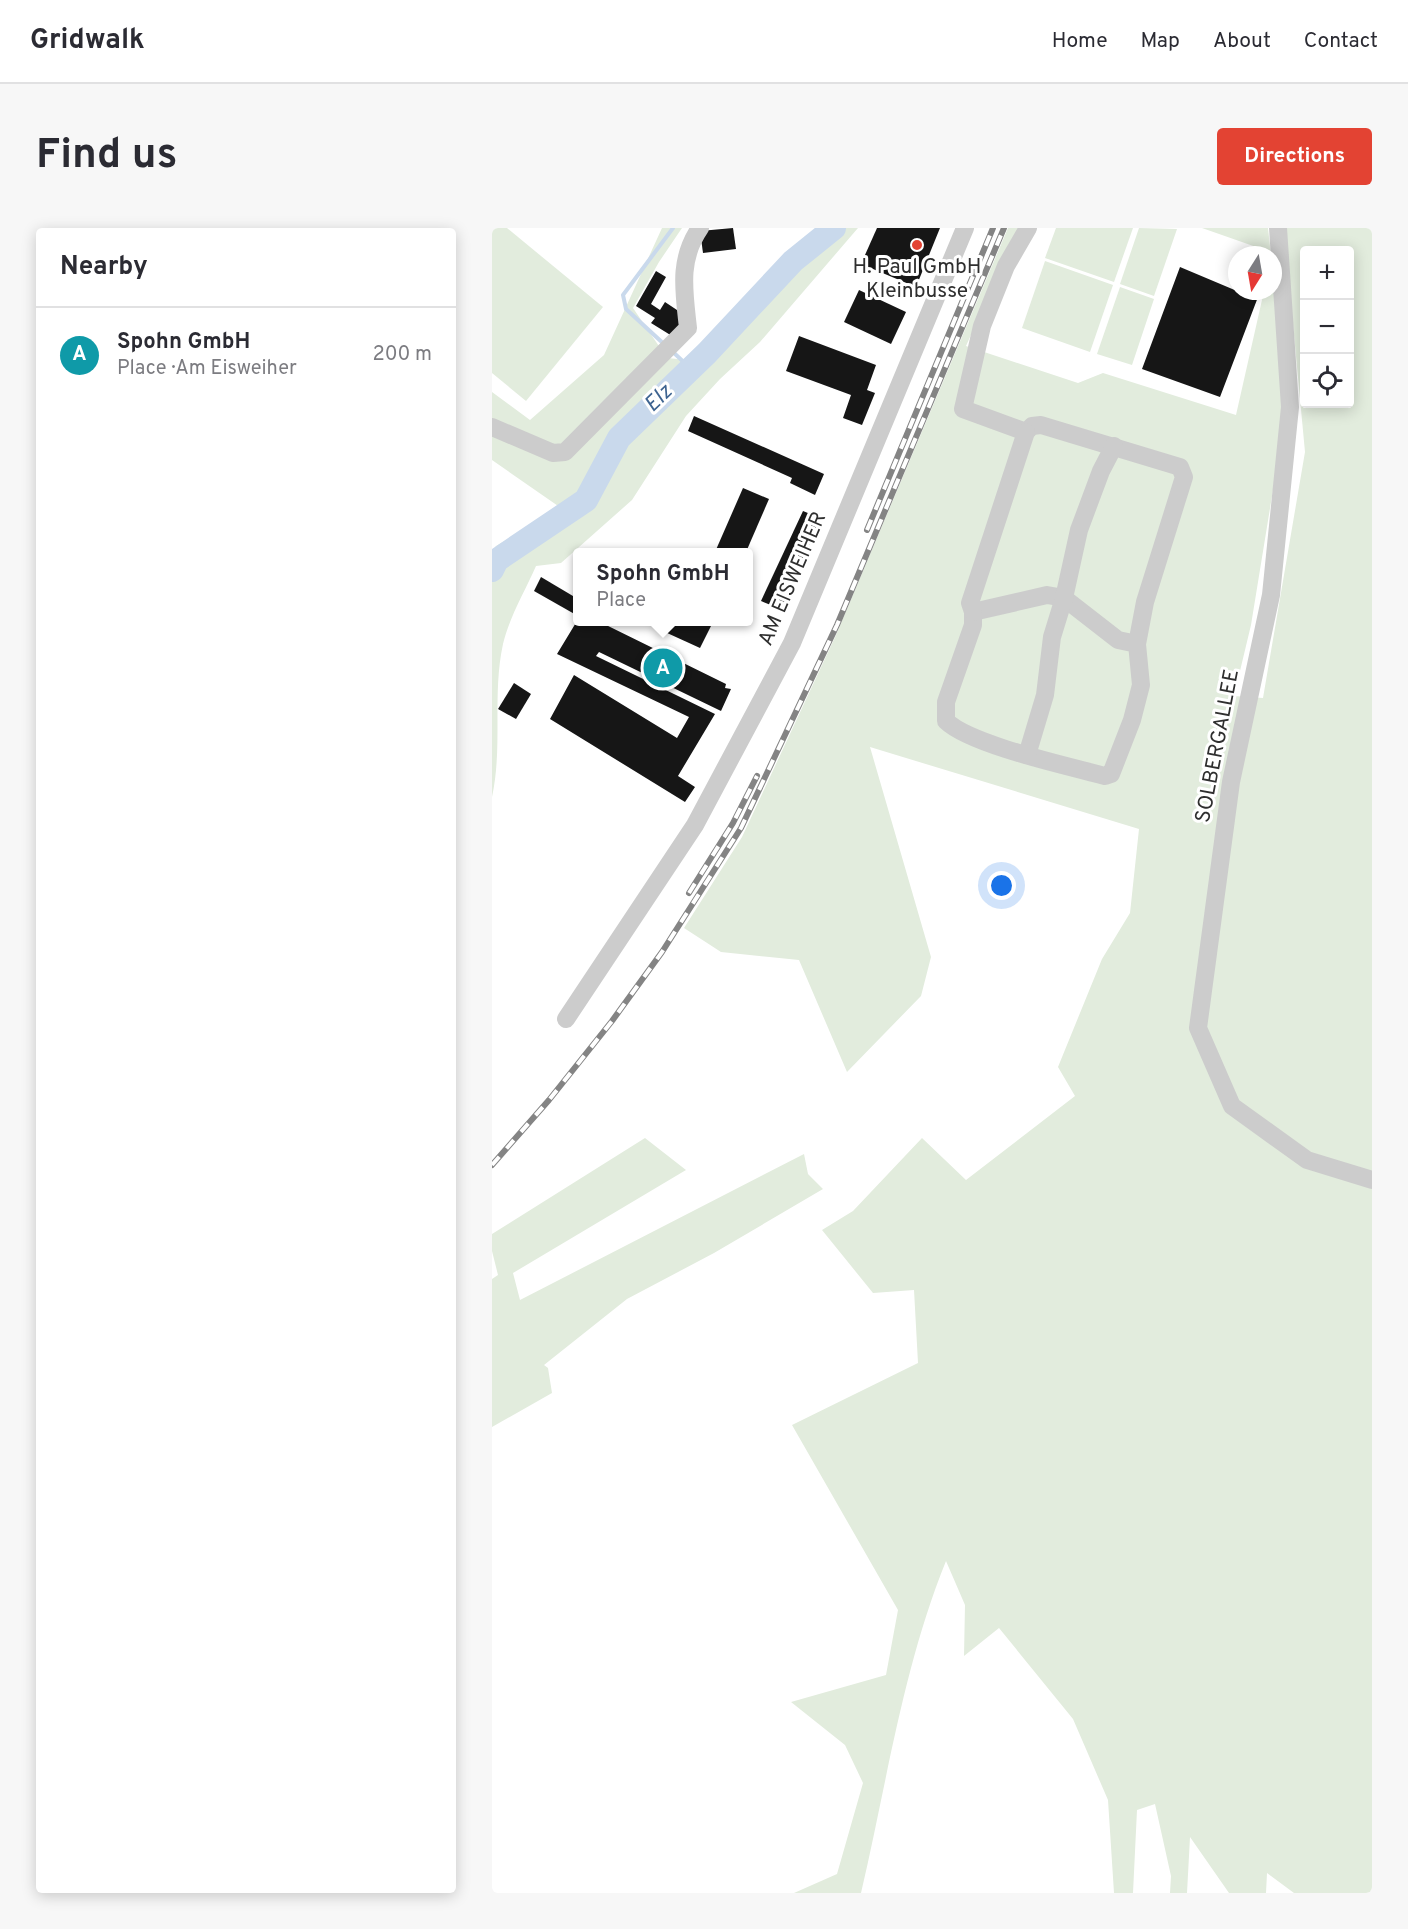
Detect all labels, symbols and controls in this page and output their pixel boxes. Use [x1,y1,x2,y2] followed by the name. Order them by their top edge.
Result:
[30,23,145,59] text: Gridwalk
[1052,28,1108,55] text: Home
[1141,28,1180,55] text: Map
[1213,28,1271,55] text: About
[1304,28,1378,55] text: Contact
[1217,128,1372,185] button: Directions
[36,130,177,183] text: Find us
[910,238,924,252] marker: H. Paul GmbH Kleinbusse
[1228,246,1282,300] north arrow
[1300,246,1354,408] map controls
[1300,246,1354,300] button: +
[60,251,148,284] text: Nearby
[852,254,982,305] place label: H. Paul GmbH Kleinbusse
[1300,300,1354,354] button: −
[117,329,250,356] text: Spohn GmbH
[72,342,87,368] text: A
[373,342,432,368] text: 200 m
[1300,354,1354,408] button: locate
[117,356,297,382] text: Place · Am Eisweiher
[639,378,680,419] water label: Elz
[753,508,833,650] street label: AM EISWEIHER
[573,548,753,626] popup
[596,561,730,588] text: Spohn GmbH
[596,588,646,614] text: Place
[644,646,682,690] pin: A
[1190,667,1246,825] street label: SOLBERGALLEE
[987,871,1016,900] your location

